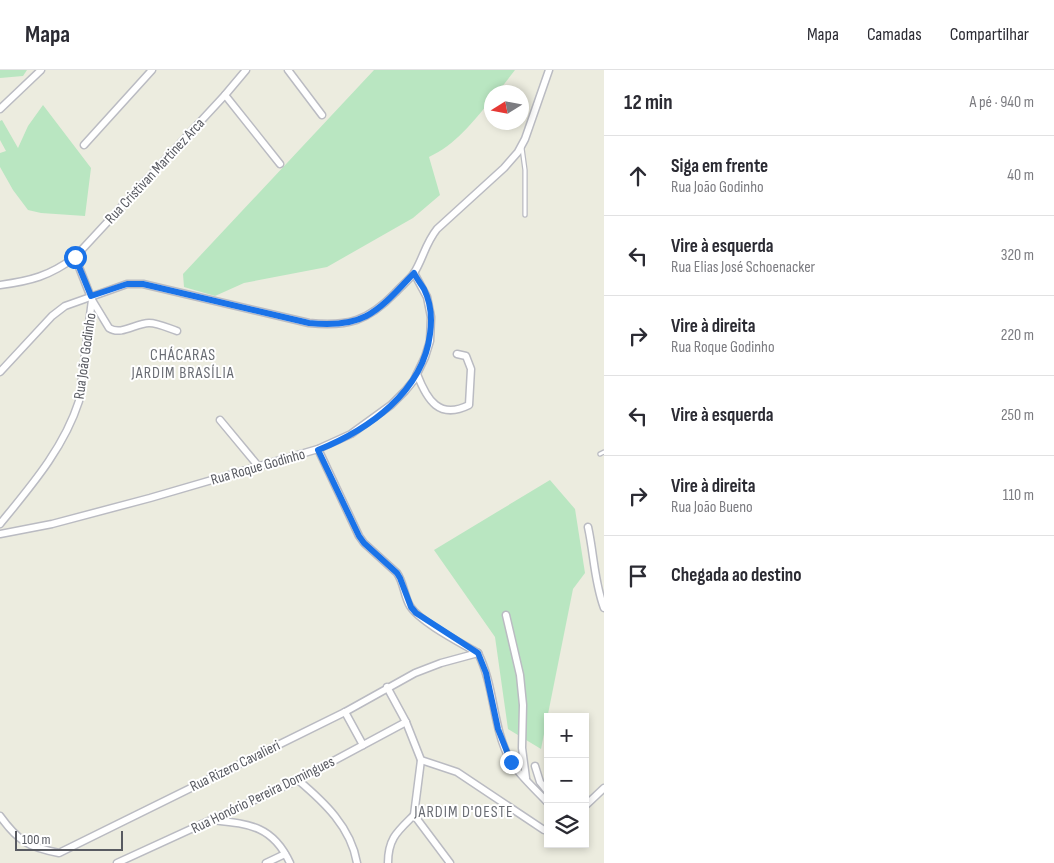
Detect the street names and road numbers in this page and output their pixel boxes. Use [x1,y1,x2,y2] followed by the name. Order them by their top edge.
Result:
[101,114,209,228] street label: Rua Cristivan Martinez Arca
[70,312,100,400] street label: Rua João Godinho
[209,444,307,490] street label: Rua Roque Godinho
[187,736,283,796] street label: Rua Rizero Cavalieri
[188,752,338,838] street label: Rua Honório Pereira Domingues

